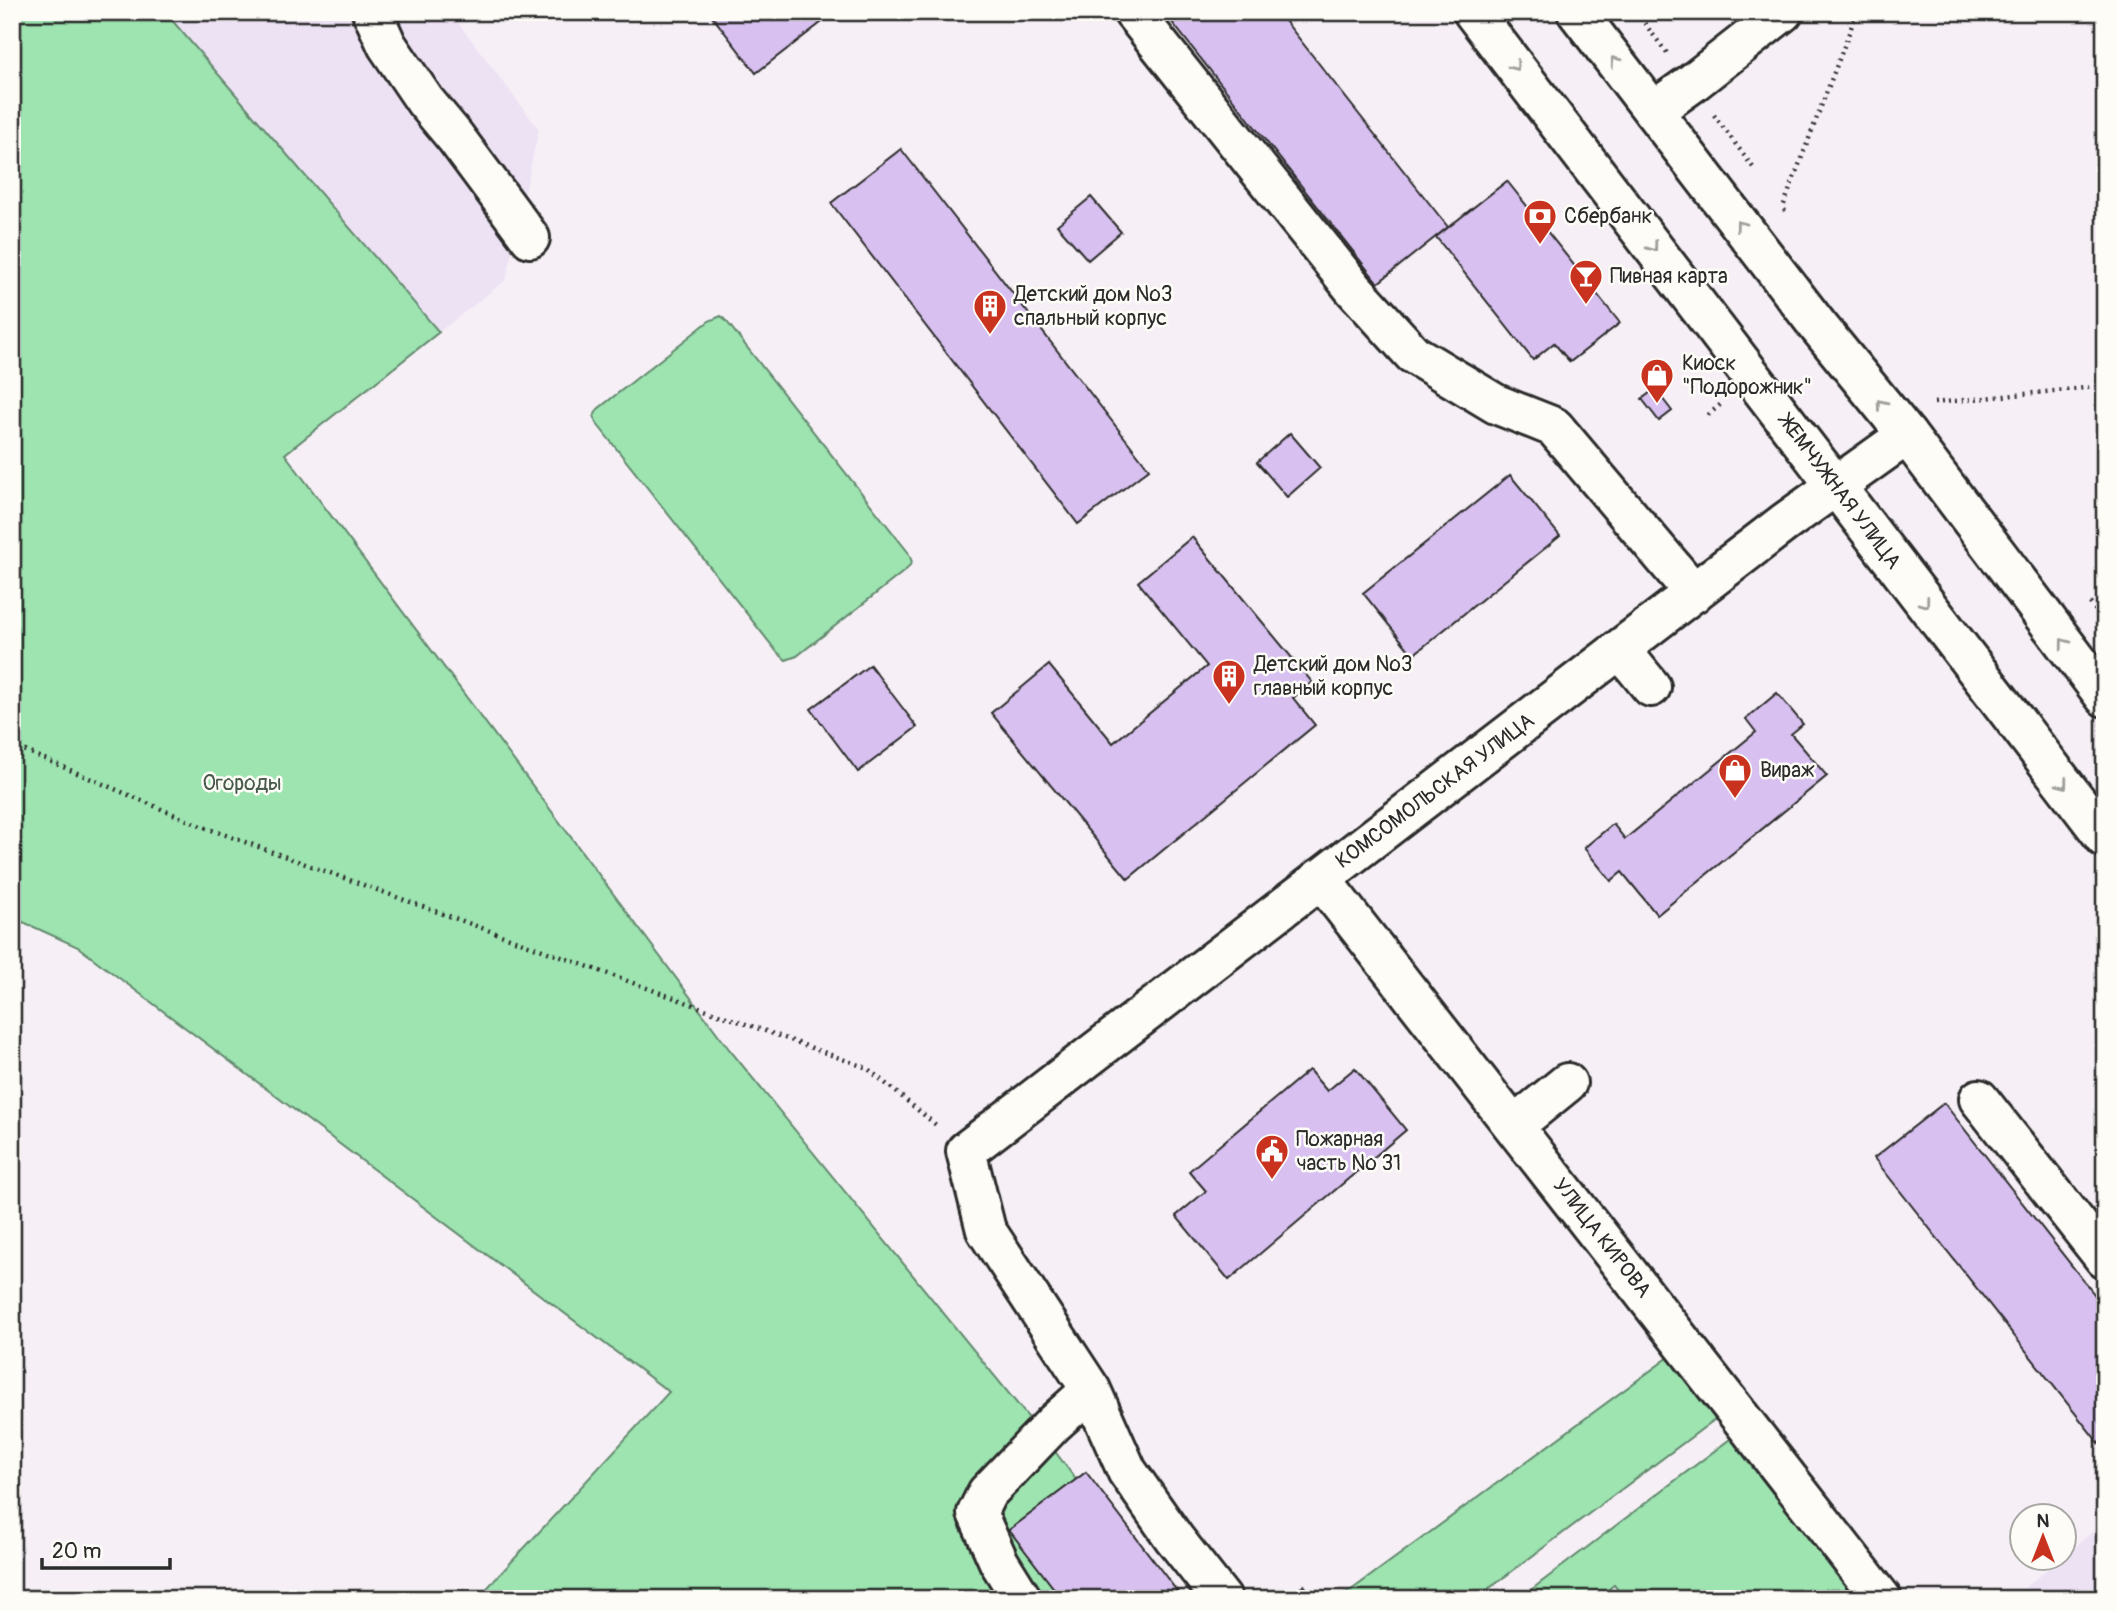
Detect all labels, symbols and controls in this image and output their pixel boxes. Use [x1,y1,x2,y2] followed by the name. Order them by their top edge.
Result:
[1610,57,1623,69] one-way arrow
[1506,59,1519,71] one-way arrow
[1521,197,1559,246] bank icon: Сбербанк
[1564,203,1653,230] place label: Сбербанк
[1736,220,1749,233] one-way arrow
[1644,239,1657,252] one-way arrow
[1567,257,1605,306] bar icon: Пивная карта
[1610,263,1728,290] place label: Пивная карта
[1013,281,1172,332] place label: Детский дом №3 спальный корпус
[971,287,1009,336] building icon: Детский дом №3 спальный корпус
[1682,350,1812,401] place label: Киоск "Подорожник"
[1638,356,1676,405] shop icon: Киоск "Подорожник"
[1877,399,1889,412] one-way arrow
[1771,407,1907,575] street label: ЖЕМЧУЖНАЯ УЛИЦА
[1916,595,1929,608] one-way arrow
[2059,638,2072,651] one-way arrow
[1253,651,1412,702] place label: Детский дом №3 главный корпус
[1210,657,1248,706] building icon: Детский дом №3 главный корпус
[1330,707,1540,875] street label: КОМСОМОЛЬСКАЯ УЛИЦА
[1716,751,1754,800] shop icon: Вираж
[1760,757,1815,784] place label: Вираж
[202,770,282,797] park label: Огороды
[2055,776,2068,788] one-way arrow
[1296,1126,1401,1177] place label: Пожарная часть № 31
[1253,1132,1291,1181] public building icon: Пожарная часть № 31
[1547,1173,1657,1303] street label: УЛИЦА КИРОВА
[2008,1502,2078,1572] north arrow
[2037,1509,2050,1533] text: N
[42,1527,170,1571] scale bar
[52,1538,101,1565] text: 20 m

